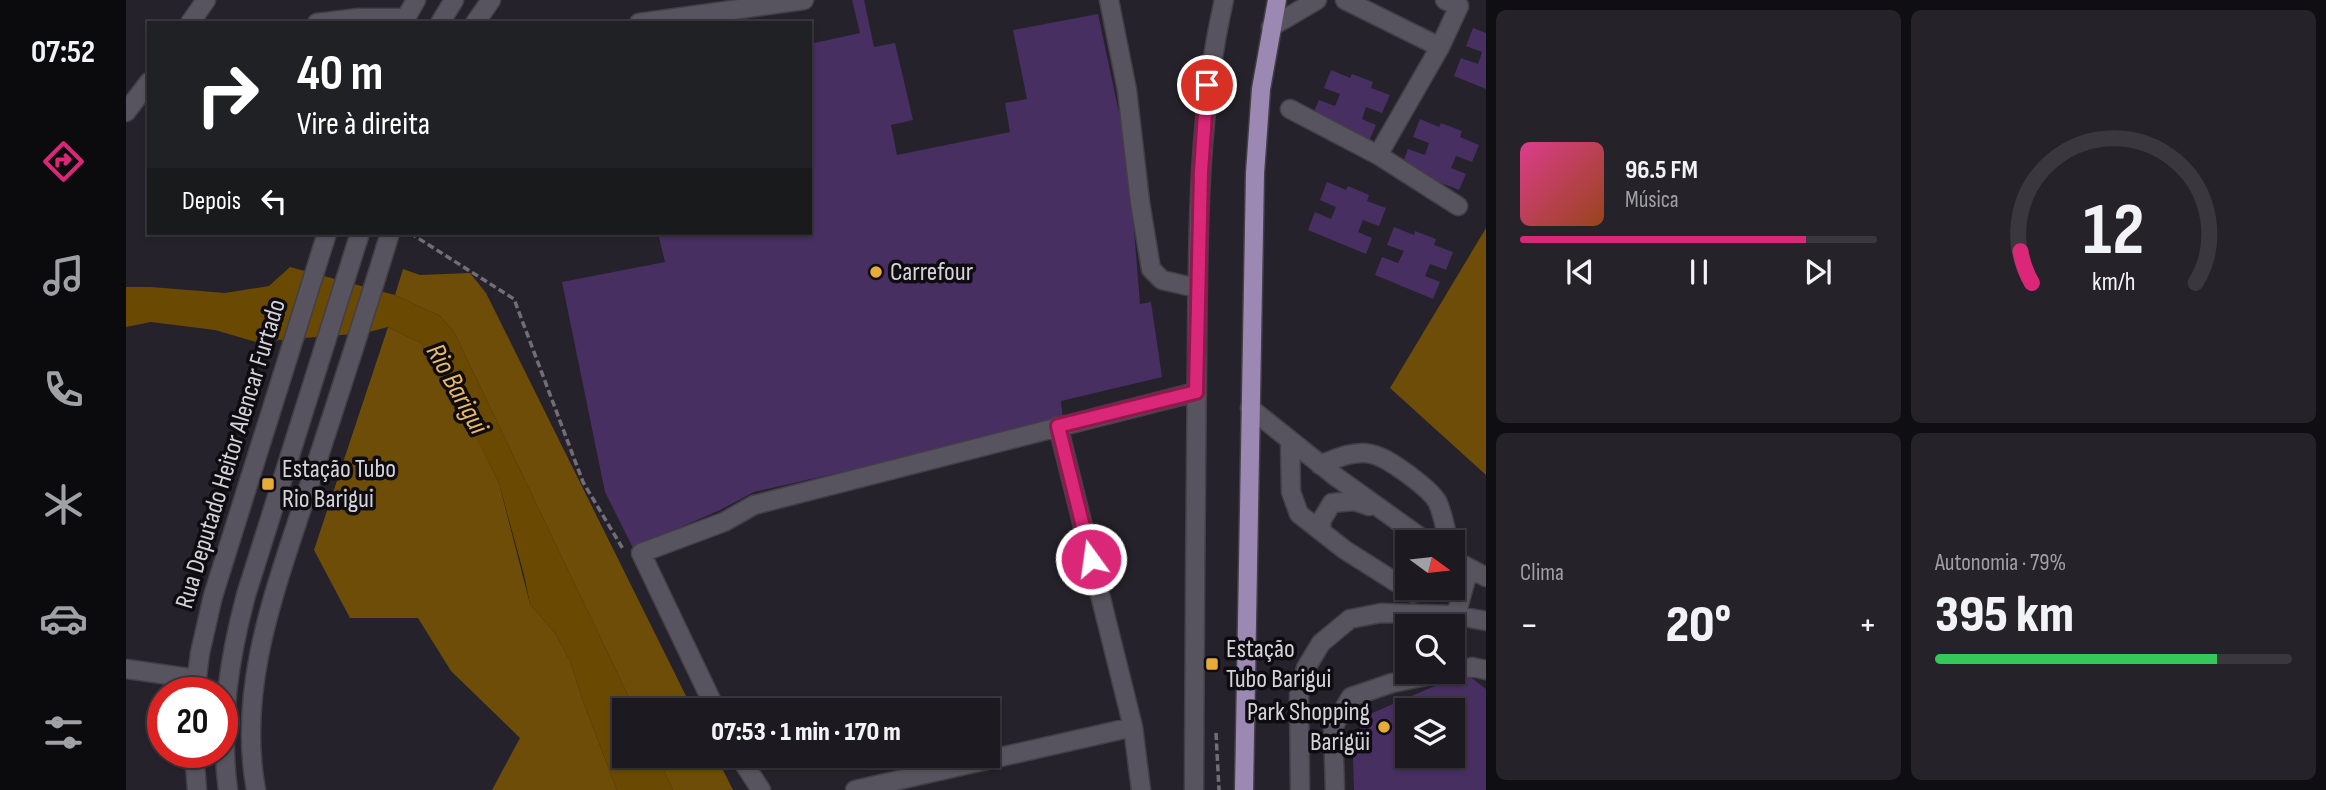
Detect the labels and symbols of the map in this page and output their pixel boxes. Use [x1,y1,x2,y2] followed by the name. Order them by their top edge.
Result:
[1177,55,1237,115] pin
[890,257,974,288] place label: Carrefour
[868,264,884,280] marker: Carrefour
[169,296,293,612] street label: Rua Deputado Heitor Alencar Furtado
[419,338,496,441] water label: Rio Barigui
[282,454,396,515] place label: Estação Tubo Rio Barigui
[260,476,276,492] marker: Estação Tubo Rio Barigui
[1054,522,1128,596] position arrow
[1395,530,1465,600] north arrow
[1226,634,1331,695] place label: Estação Tubo Barigui
[1204,656,1220,672] marker: Estação Tubo Barigui
[147,677,238,768] speed limit sign: 20
[1247,697,1370,758] place label: Park Shopping Barigüi
[1376,719,1392,735] marker: Park Shopping Barigüi

